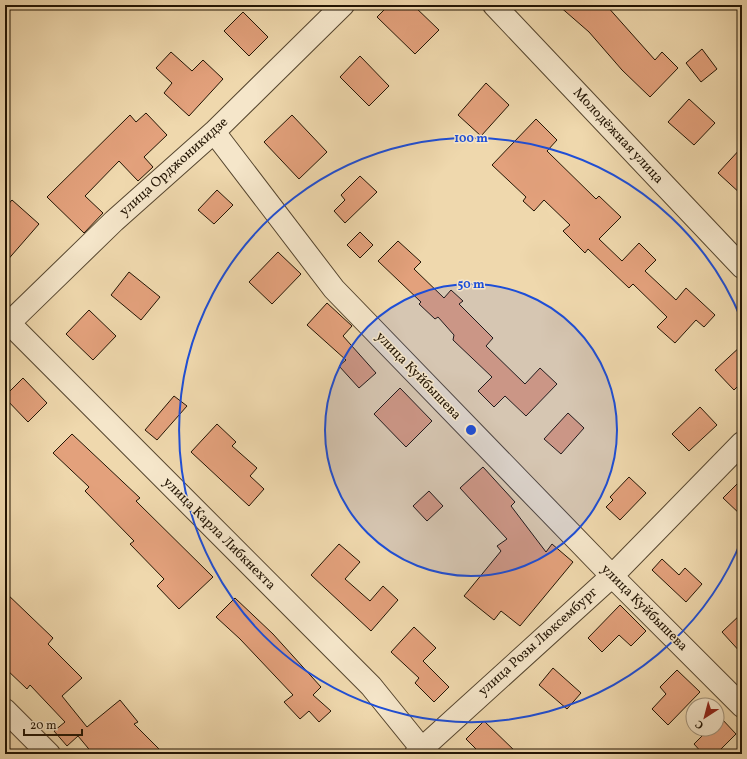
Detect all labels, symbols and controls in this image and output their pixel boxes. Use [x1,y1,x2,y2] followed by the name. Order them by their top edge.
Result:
[568,84,668,188] street label: Молодёжная улица
[116,113,233,221] street label: улица Орджоникидзе
[454,131,488,147] text: 100 m
[457,277,485,293] text: 50 m
[371,328,465,424] street label: улица Куйбышева
[464,423,478,437] centre of rings
[158,473,280,595] street label: улица Карла Либкнехта
[596,560,692,656] street label: улица Куйбышева
[474,583,602,701] street label: улица Розы Люксембург
[685,697,725,737] north arrow
[24,711,82,737] scale bar
[693,716,707,732] text: С
[30,718,57,734] text: 20 m

